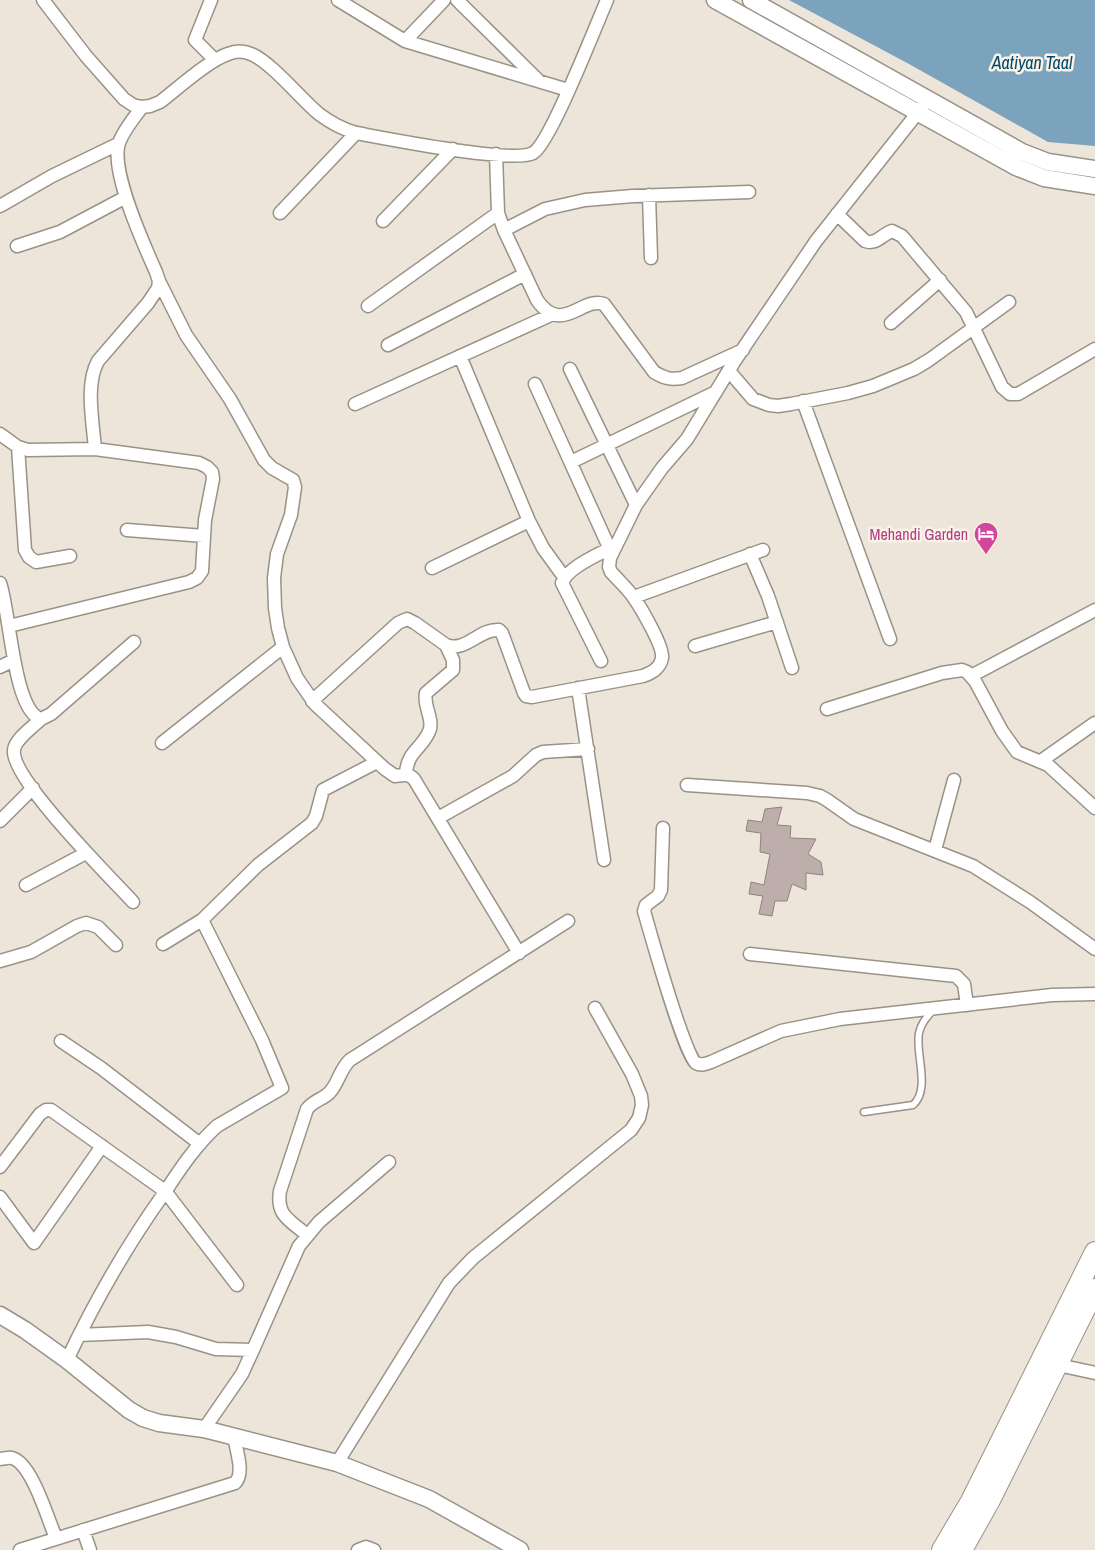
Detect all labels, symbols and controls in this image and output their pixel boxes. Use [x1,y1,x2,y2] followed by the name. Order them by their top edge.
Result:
[991,50,1073,75] water label: Aatiyan Taal
[973,521,999,555] hotel icon: Mehandi Garden
[870,523,968,545] place label: Mehandi Garden

